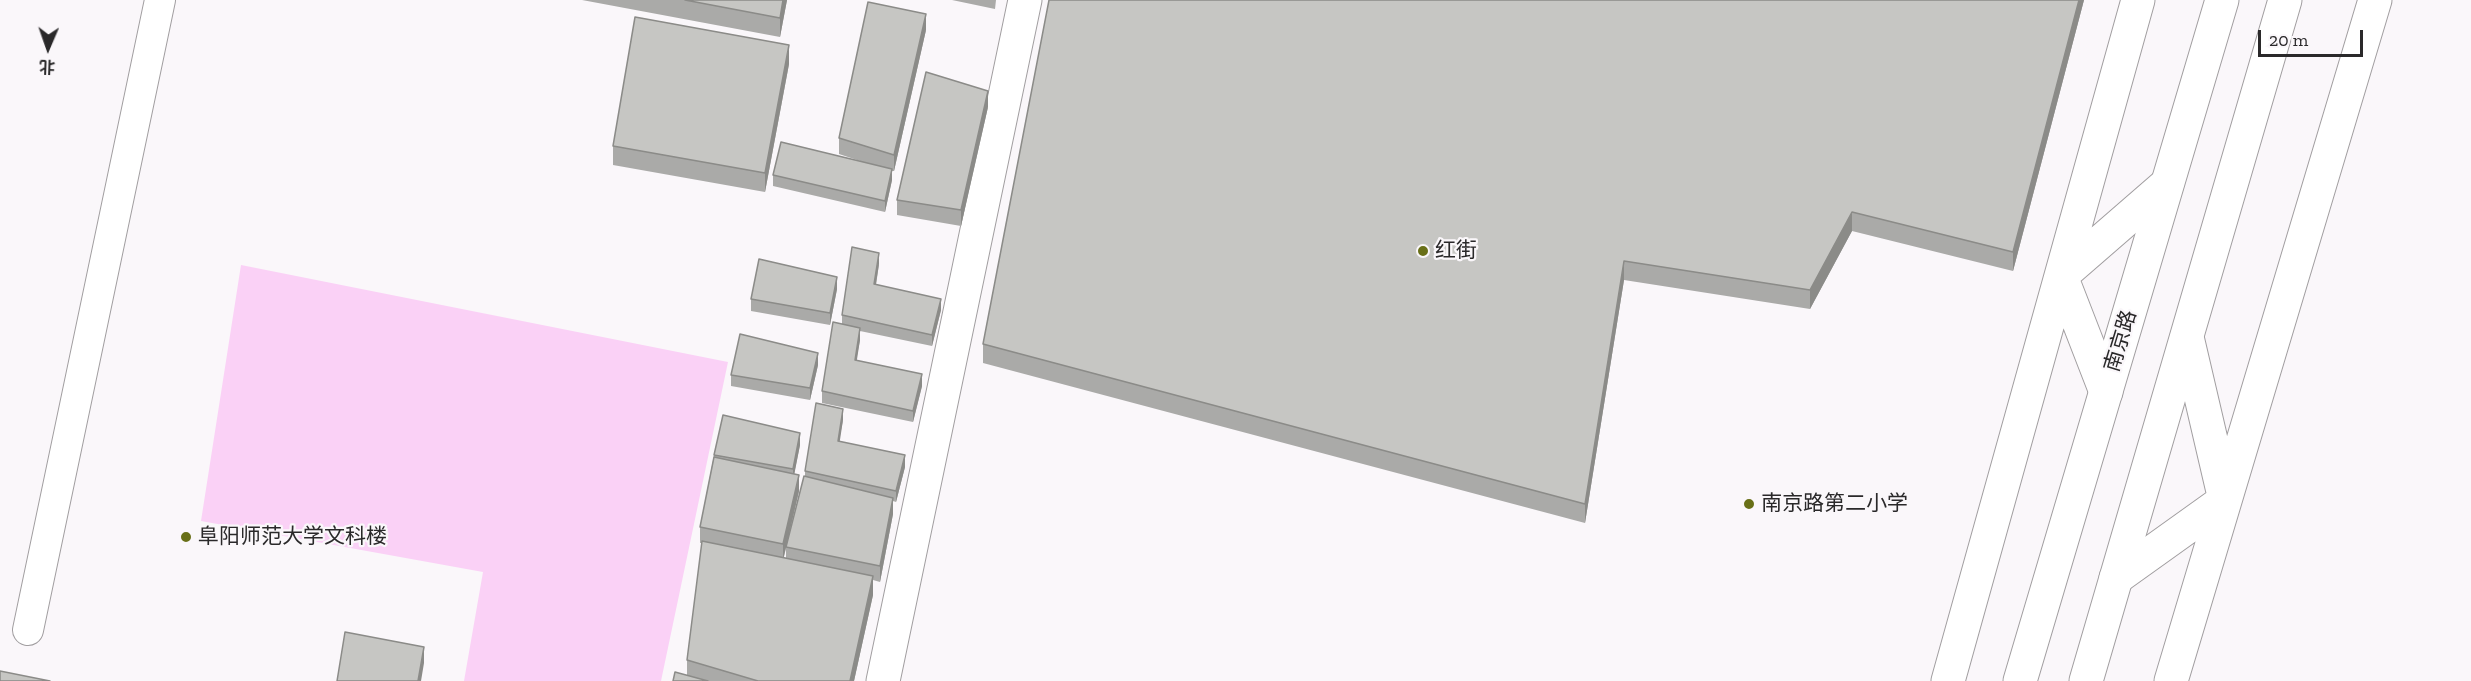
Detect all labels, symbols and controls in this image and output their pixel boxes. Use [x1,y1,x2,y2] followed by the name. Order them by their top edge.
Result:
[18,18,78,78] north arrow
[2261,18,2366,56] scale bar
[2269,29,2308,51] text: 20 m
[39,57,56,76] text: 北
[1435,238,1477,264] place label: 红街
[1416,244,1430,258] marker: 红街
[2100,307,2142,375] street label: 南京路
[1761,491,1908,517] place label: 南京路第二小学
[1742,497,1756,511] marker: 南京路第二小学
[198,524,387,550] place label: 阜阳师范大学文科楼
[179,530,193,544] marker: 阜阳师范大学文科楼

